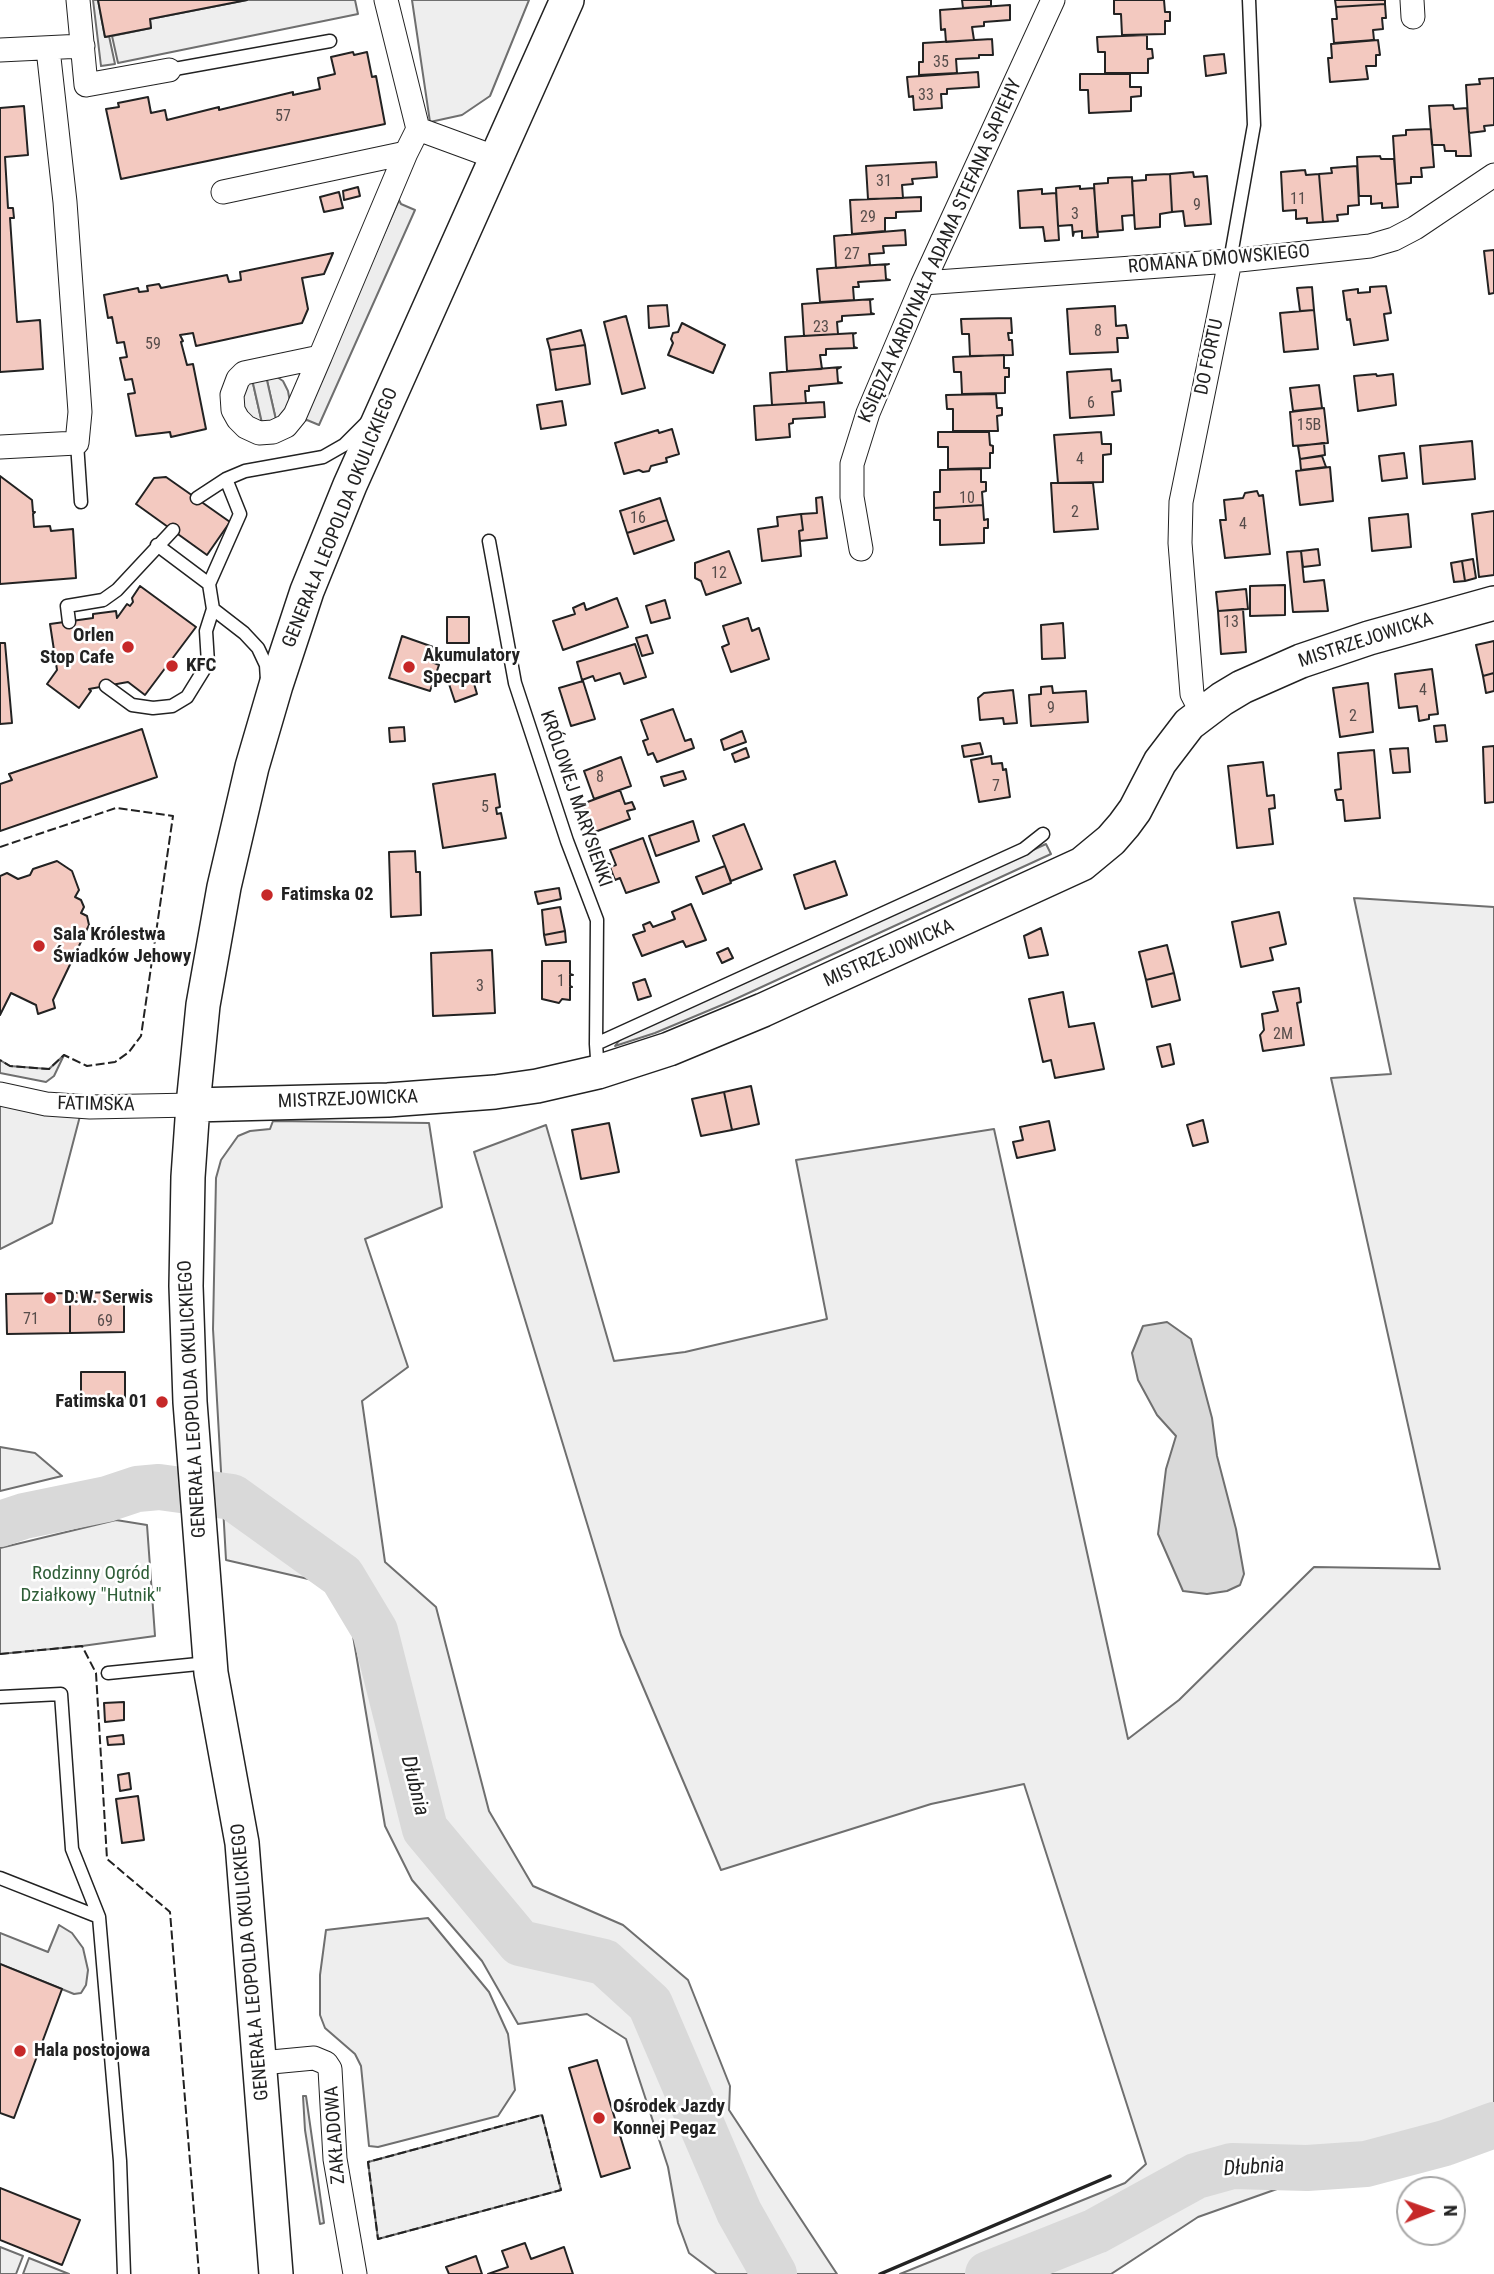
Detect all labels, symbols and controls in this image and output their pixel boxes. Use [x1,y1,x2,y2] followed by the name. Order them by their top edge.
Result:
[933,53,949,73] house number: 35
[855,76,1027,426] street label: KSIĘDZA KARDYNAŁA ADAMA STEFANA SAPIEHY
[918,86,934,106] house number: 33
[275,107,291,127] house number: 57
[876,172,892,192] house number: 31
[1290,190,1306,210] house number: 11
[1193,196,1201,216] house number: 9
[1071,205,1079,225] house number: 3
[860,208,876,228] house number: 29
[1127,241,1311,279] street label: ROMANA DMOWSKIEGO
[844,245,860,265] house number: 27
[1191,317,1229,397] street label: DO FORTU
[813,318,829,338] house number: 23
[1094,322,1102,342] house number: 8
[145,335,161,355] house number: 59
[278,385,404,651] street label: GENERAŁA LEOPOLDA OKULICKIEGO
[1087,394,1095,414] house number: 6
[1297,416,1321,436] house number: 15B
[1076,450,1084,470] house number: 4
[959,489,975,509] house number: 10
[1071,503,1079,523] house number: 2
[630,509,646,529] house number: 16
[1239,515,1247,535] house number: 4
[711,564,727,584] house number: 12
[1296,608,1436,674] street label: MISTRZEJOWICKA
[1223,613,1239,633] house number: 13
[40,625,114,669] place label: Orlen Stop Cafe
[120,639,136,655] marker: Orlen Stop Cafe
[423,645,520,689] place label: Akumulatory Specpart
[186,655,216,677] place label: KFC
[164,658,180,674] marker: KFC
[401,659,417,675] marker: Akumulatory Specpart
[1419,681,1427,701] house number: 4
[1047,699,1055,719] house number: 9
[1349,707,1357,727] house number: 2
[534,708,616,890] street label: KRÓLOWEJ MARYSIEŃKI
[596,768,604,788] house number: 8
[992,777,1000,797] house number: 7
[481,798,489,818] house number: 5
[281,884,374,906] place label: Fatimska 02
[259,887,275,903] marker: Fatimska 02
[820,915,958,993] street label: MISTRZEJOWICKA
[53,924,191,968] place label: Sala Królestwa Świadków Jehowy
[31,938,47,954] marker: Sala Królestwa Świadków Jehowy
[557,972,565,992] house number: 1
[476,977,484,997] house number: 3
[1273,1025,1293,1045] house number: 2M
[278,1086,418,1114] street label: MISTRZEJOWICKA
[57,1093,135,1117] street label: FATIMSKA
[174,1259,212,1539] street label: GENERAŁA LEOPOLDA OKULICKIEGO
[64,1287,153,1309] place label: D.W. Serwis
[42,1290,58,1306] marker: D.W. Serwis
[23,1310,39,1330] house number: 71
[97,1312,113,1332] house number: 69
[55,1391,148,1413] place label: Fatimska 01
[154,1394,170,1410] marker: Fatimska 01
[20,1563,162,1607] park label: Rodzinny Ogród Działkowy "Hutnik"
[394,1753,434,1819] water label: Dłubnia
[228,1822,274,2102] street label: GENERAŁA LEOPOLDA OKULICKIEGO
[34,2040,150,2062] place label: Hala postojowa
[12,2043,28,2059] marker: Hala postojowa
[321,2085,351,2185] street label: ZAKŁADOWA
[613,2096,725,2140] place label: Ośrodek Jazdy Konnej Pegaz
[591,2110,607,2126] marker: Ośrodek Jazdy Konnej Pegaz
[1223,2153,1285,2183] water label: Dłubnia
[1396,2176,1466,2246] north arrow
[1439,2205,1462,2217] text: N

